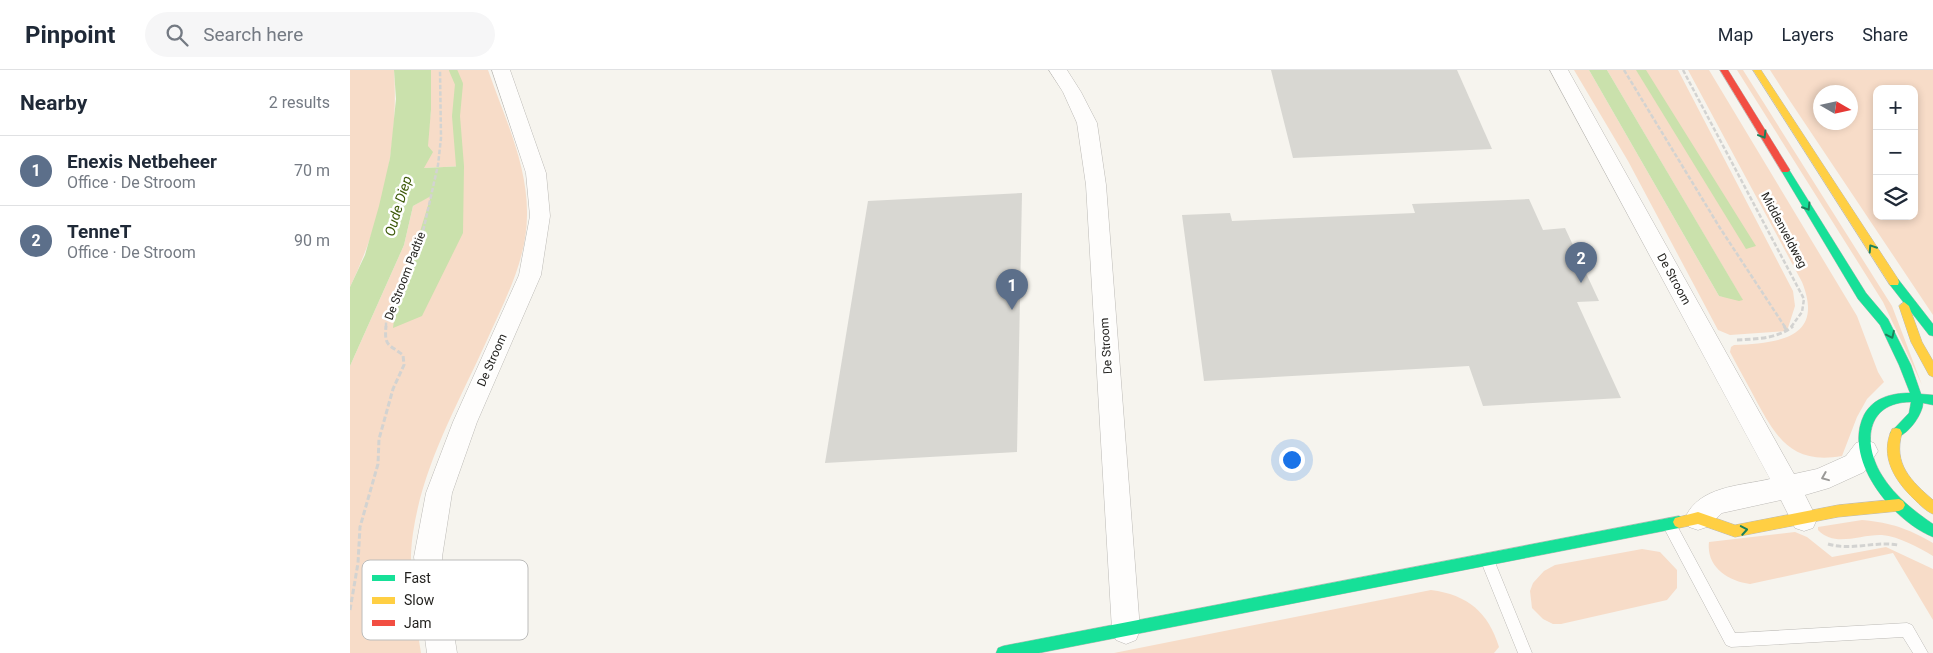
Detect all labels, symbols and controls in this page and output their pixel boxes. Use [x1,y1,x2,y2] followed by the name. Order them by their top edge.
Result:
[145,12,495,57] search box
[25,21,115,49] text: Pinpoint
[163,21,191,49] icon: search
[203,23,303,46] text: Search here
[1718,24,1753,45] text: Map
[1781,24,1834,45] text: Layers
[1862,24,1908,45] text: Share
[1813,85,1858,130] north arrow
[1873,85,1918,220] map controls
[1873,85,1918,130] button: +
[20,91,87,115] text: Nearby
[269,93,330,112] text: 2 results
[1757,129,1767,138] one-way arrow
[1873,130,1918,175] button: −
[67,150,217,173] text: Enexis Netbeheer
[31,161,41,180] text: 1
[294,161,330,180] text: 70 m
[67,173,196,192] text: Office · De Stroom
[381,174,415,238] water label: Oude Diep
[1873,175,1918,220] button: layers
[1758,190,1810,270] street label: Middenveldweg
[1801,201,1811,210] one-way arrow
[67,220,132,243] text: TenneT
[382,230,428,322] street label: De Stroom Padtie
[31,231,41,250] text: 2
[294,231,330,250] text: 90 m
[1565,242,1597,283] pin: 2
[67,243,196,262] text: Office · De Stroom
[1868,244,1878,253] one-way arrow
[1654,251,1694,307] street label: De Stroom
[996,269,1028,310] pin: 1
[1097,317,1115,375] street label: De Stroom
[1884,330,1895,339] one-way arrow
[474,331,510,389] street label: De Stroom
[1279,447,1305,473] your location
[1821,471,1830,481] one-way arrow
[1740,525,1749,535] one-way arrow
[362,560,528,640] legend
[404,570,431,586] text: Fast
[404,592,435,608] text: Slow
[404,615,432,631] text: Jam

